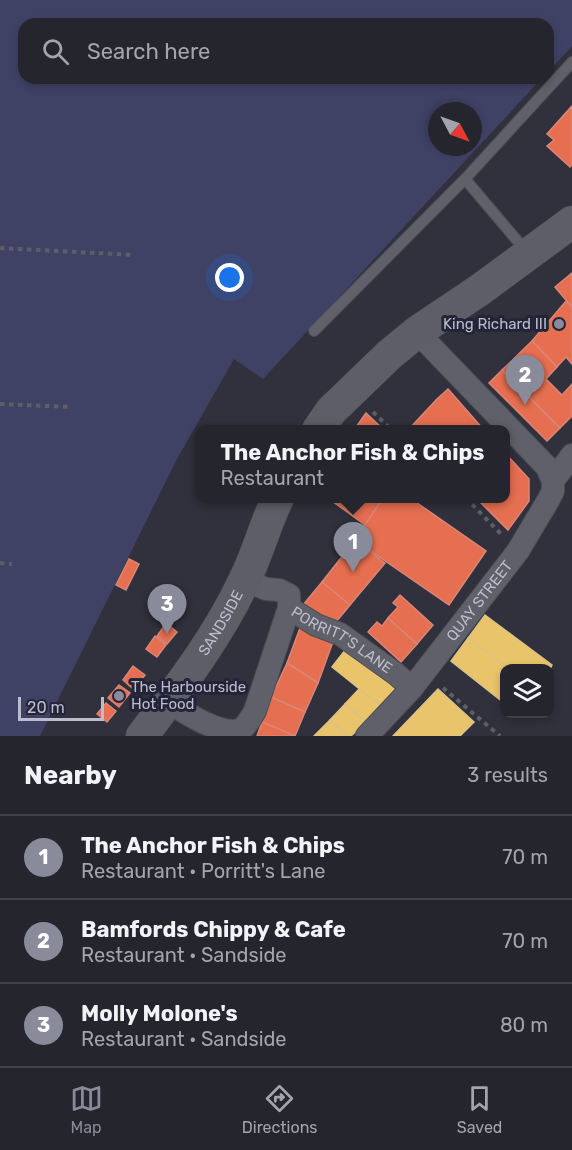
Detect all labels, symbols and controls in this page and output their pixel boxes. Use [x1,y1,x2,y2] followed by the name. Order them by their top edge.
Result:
[18,18,554,84] search box
[39,35,72,68] icon: search
[87,38,210,65] text: Search here
[428,102,482,156] north arrow
[215,263,244,292] your location
[443,315,547,333] place label: King Richard III
[552,317,566,331] marker: King Richard III
[506,356,544,405] pin: 2
[195,425,510,503] popup
[220,439,485,466] text: The Anchor Fish & Chips
[220,466,324,490] text: Restaurant
[334,522,372,572] pin: 1
[443,557,516,645] street label: QUAY STREET
[148,584,186,634] pin: 3
[194,587,247,659] street label: SANDSIDE
[288,603,396,677] street label: PORRITT'S LANE
[500,664,554,718] map controls
[500,664,554,718] button: layers
[131,678,246,713] place label: The Harbourside Hot Food
[112,689,126,703] marker: The Harbourside Hot Food
[18,694,104,722] scale bar
[27,698,65,717] text: 20 m
[24,760,117,791] text: Nearby
[467,763,548,787] text: 3 results
[81,832,345,859] text: The Anchor Fish & Chips
[39,845,48,869] text: 1
[502,845,548,869] text: 70 m
[81,859,325,883] text: Restaurant · Porritt's Lane
[81,916,346,943] text: Bamfords Chippy & Cafe
[37,929,50,953] text: 2
[502,929,548,953] text: 70 m
[81,943,287,967] text: Restaurant · Sandside
[81,1000,238,1027] text: Molly Molone's
[37,1013,50,1037] text: 3
[500,1013,548,1037] text: 80 m
[81,1027,287,1051] text: Restaurant · Sandside
[70,1082,103,1137] tab: Map
[242,1082,318,1137] tab: Directions
[457,1082,502,1137] tab: Saved

